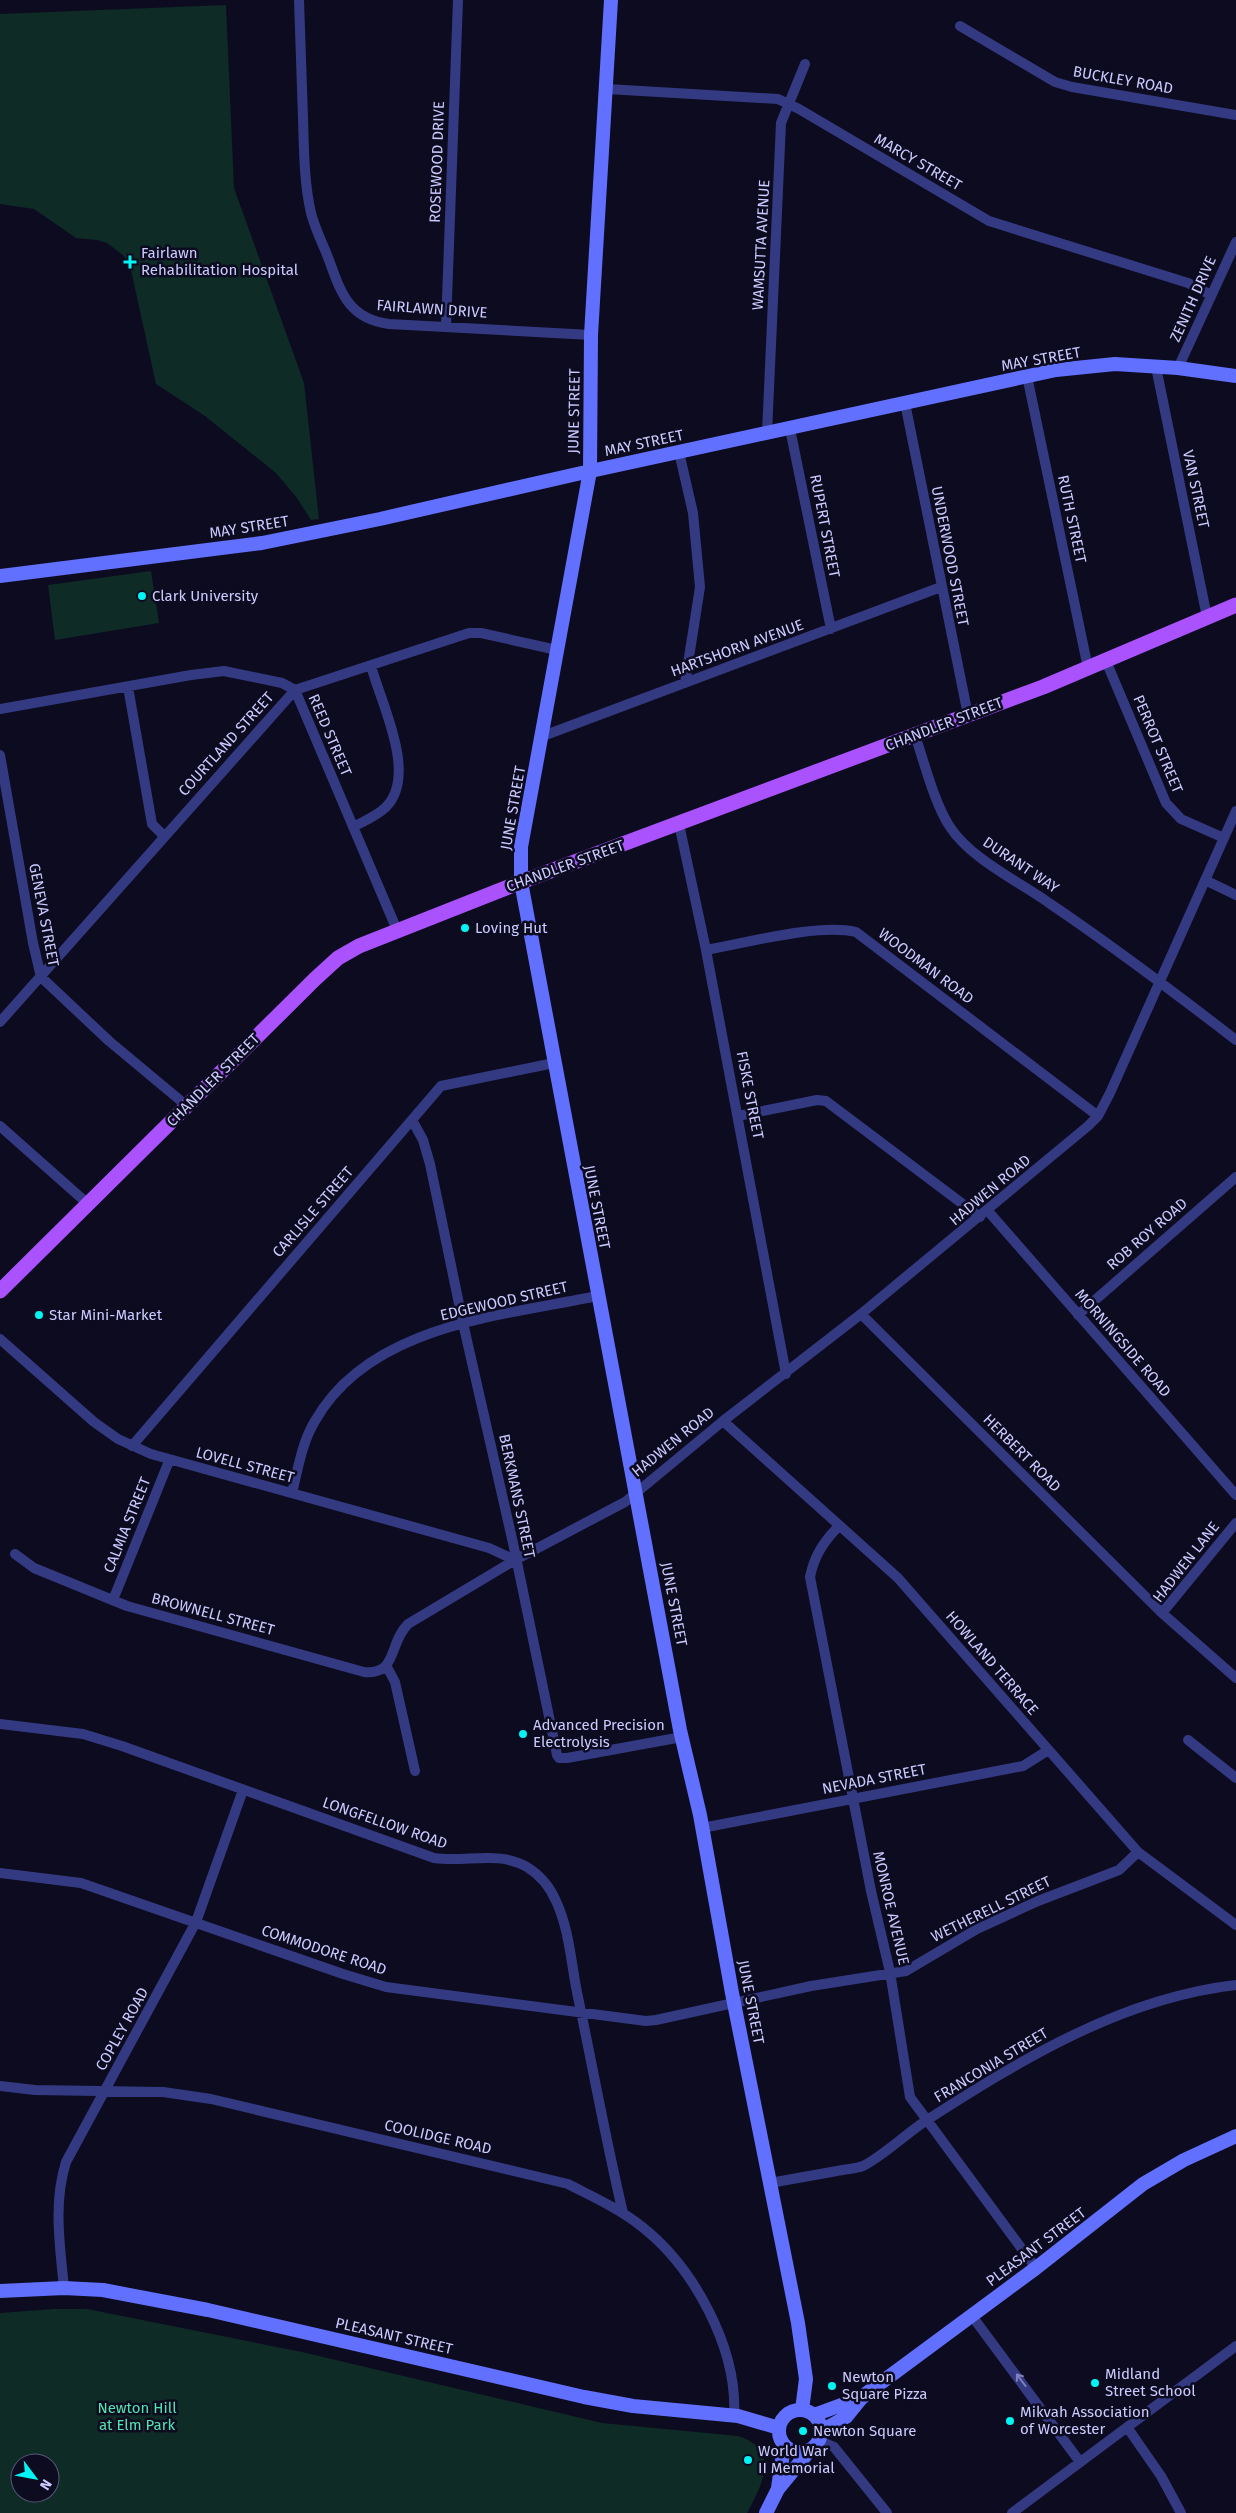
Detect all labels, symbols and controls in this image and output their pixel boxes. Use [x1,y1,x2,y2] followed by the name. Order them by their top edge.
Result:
[1072,62,1174,98] street label: BUCKLEY ROAD
[426,101,448,223] street label: ROSEWOOD DRIVE
[871,130,965,194] street label: MARCY STREET
[749,179,773,311] street label: WAMSUTTA AVENUE
[141,244,299,279] place label: Fairlawn Rehabilitation Hospital
[1166,253,1220,345] street label: ZENITH DRIVE
[123,255,137,269] marker: Fairlawn Rehabilitation Hospital
[376,296,488,322] street label: FAIRLAWN DRIVE
[1000,343,1082,375] street label: MAY STREET
[564,368,584,454] street label: JUNE STREET
[603,426,685,460] street label: MAY STREET
[1179,448,1213,530] street label: VAN STREET
[806,473,844,579] street label: RUPERT STREET
[1054,473,1090,565] street label: RUTH STREET
[928,484,972,628] street label: UNDERWOOD STREET
[208,512,290,542] street label: MAY STREET
[152,587,259,605] place label: Clark University
[136,590,148,602] marker: Clark University
[668,616,806,680] street label: HARTSHORN AVENUE
[175,688,277,800] street label: COURTLAND STREET
[305,691,355,779] street label: REED STREET
[1129,692,1187,796] street label: PERROT STREET
[883,693,1005,755] street label: CHANDLER STREET
[497,764,529,852] street label: JUNE STREET
[980,833,1063,897] street label: DURANT WAY
[504,836,627,896] street label: CHANDLER STREET
[25,862,63,968] street label: GENEVA STREET
[475,919,548,937] place label: Loving Hut
[459,922,471,934] marker: Loving Hut
[875,924,977,1008] street label: WOODMAN ROAD
[163,1030,263,1130] street label: CHANDLER STREET
[733,1049,767,1141] street label: FISKE STREET
[946,1151,1034,1229] street label: HADWEN ROAD
[269,1163,357,1261] street label: CARLISLE STREET
[580,1163,614,1251] street label: JUNE STREET
[1103,1194,1191,1274] street label: ROB ROY ROAD
[438,1278,570,1324] street label: EDGEWOOD STREET
[1071,1285,1175,1401] street label: MORNINGSIDE ROAD
[49,1306,163,1324] place label: Star Mini-Market
[33,1309,45,1321] marker: Star Mini-Market
[628,1403,718,1481] street label: HADWEN ROAD
[979,1410,1065,1496] street label: HERBERT ROAD
[495,1432,539,1560] street label: BERKMANS STREET
[194,1443,296,1487] street label: LOVELL STREET
[100,1474,154,1575] street label: CALMIA STREET
[1149,1518,1223,1606] street label: HADWEN LANE
[657,1560,691,1648] street label: JUNE STREET
[150,1589,277,1639] street label: BROWNELL STREET
[942,1607,1042,1719] street label: HOWLAND TERRACE
[533,1716,665,1751] place label: Advanced Precision Electrolysis
[517,1728,529,1740] marker: Advanced Precision Electrolysis
[820,1760,928,1798] street label: NEVADA STREET
[320,1793,450,1853] street label: LONGFELLOW ROAD
[869,1849,913,1967] street label: MONROE AVENUE
[928,1872,1054,1946] street label: WETHERELL STREET
[259,1921,389,1979] street label: COMMODORE ROAD
[734,1958,768,2046] street label: JUNE STREET
[92,1984,152,2074] street label: COPLEY ROAD
[931,2024,1051,2106] street label: FRANCONIA STREET
[383,2116,493,2158] street label: COOLIDGE ROAD
[983,2204,1090,2290] street label: PLEASANT STREET
[334,2314,455,2358] street label: PLEASANT STREET
[1105,2365,1196,2400] place label: Midland Street School
[842,2368,928,2403] place label: Newton Square Pizza
[1015,2374,1026,2387] one-way arrow
[1089,2377,1101,2389] marker: Midland Street School
[826,2380,838,2392] marker: Newton Square Pizza
[97,2399,177,2434] park label: Newton Hill at Elm Park
[1020,2403,1150,2438] place label: Mikvah Association of Worcester
[1004,2415,1016,2427] marker: Mikvah Association of Worcester
[813,2422,916,2440] place label: Newton Square
[797,2425,809,2437] marker: Newton Square
[758,2442,835,2477] place label: World War II Memorial
[10,2453,60,2503] north arrow
[742,2454,754,2466] marker: World War II Memorial
[36,2476,55,2493] text: N

